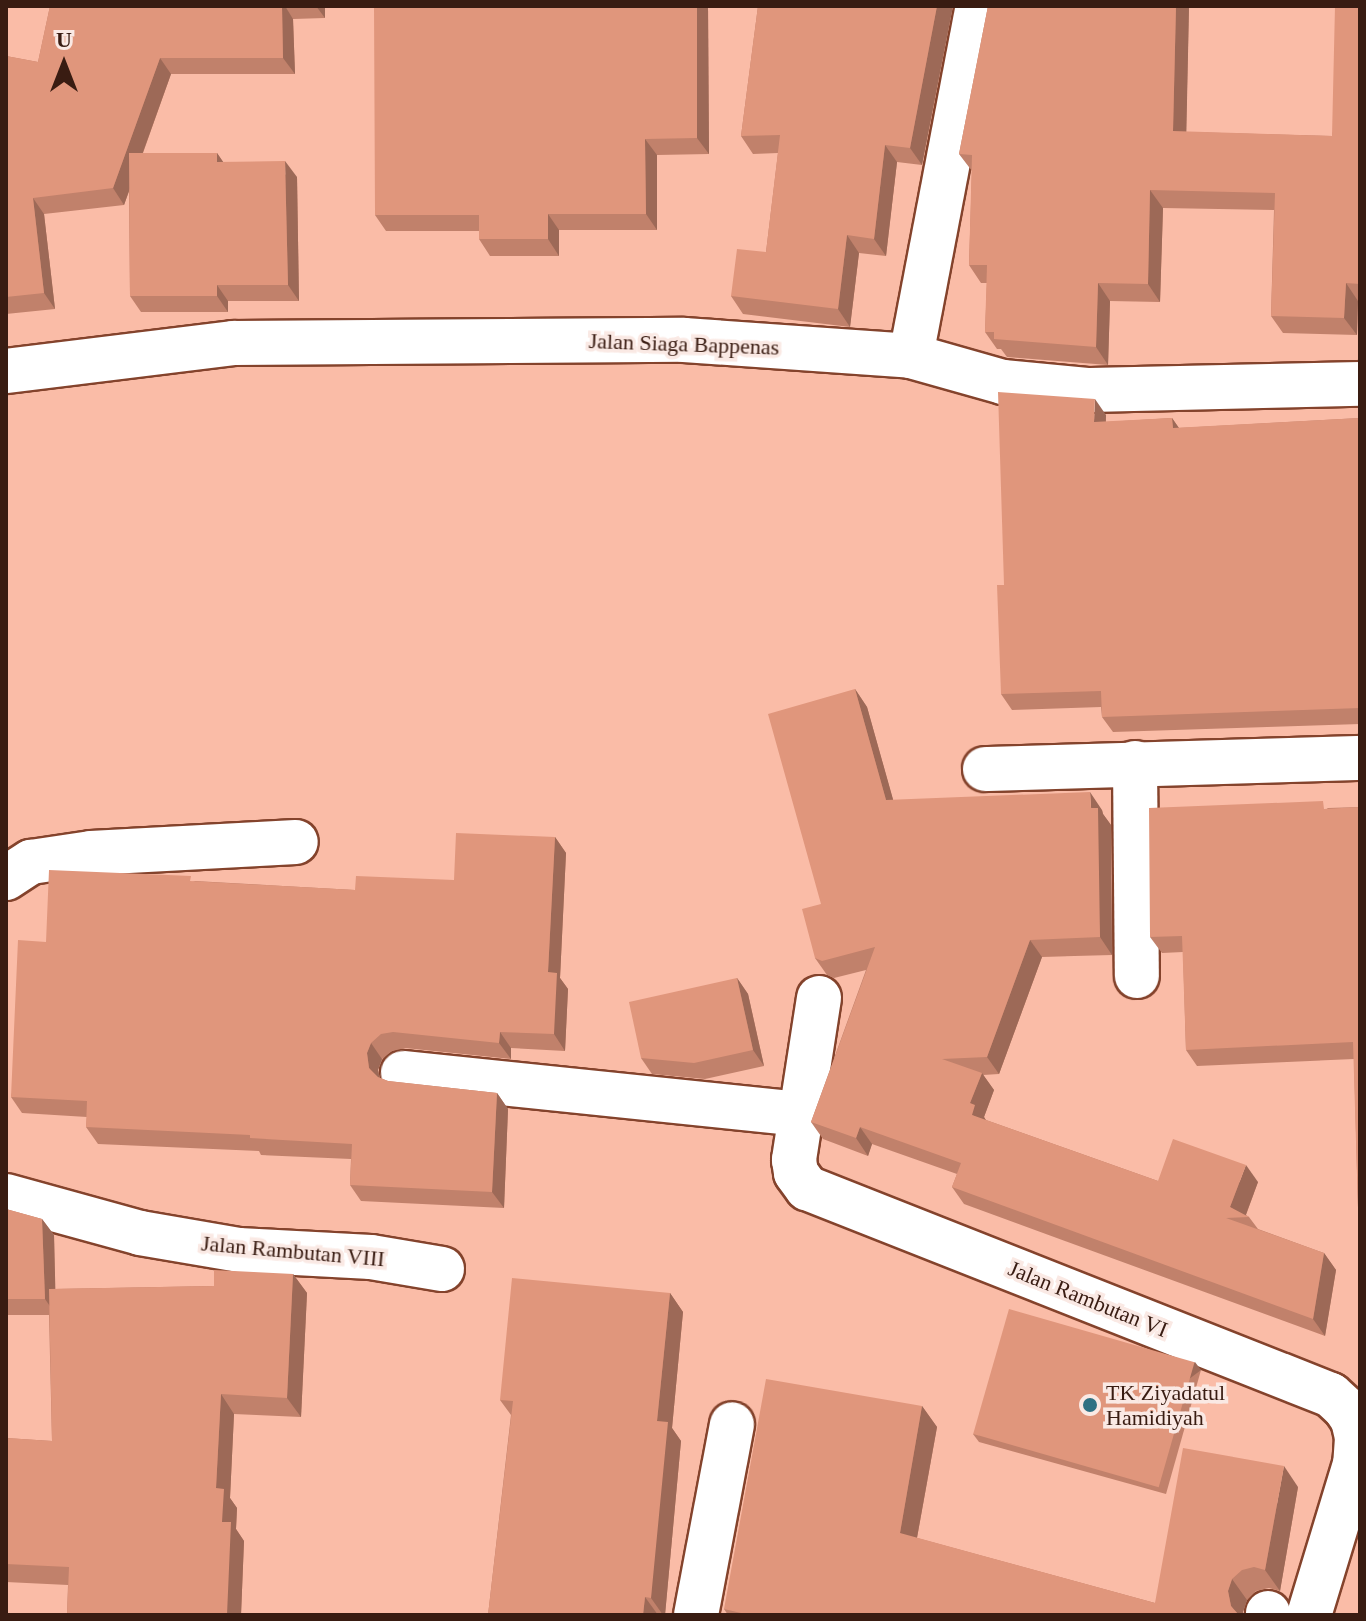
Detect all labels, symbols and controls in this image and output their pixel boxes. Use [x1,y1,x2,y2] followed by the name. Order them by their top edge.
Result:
[24,24,104,104] north arrow
[56,27,72,52] text: U
[588,327,780,361] street label: Jalan Siaga Bappenas
[200,1230,386,1272] street label: Jalan Rambutan VIII
[1004,1255,1172,1343] street label: Jalan Rambutan VI
[1106,1379,1225,1430] place label: TK Ziyadatul Hamidiyah
[1081,1396,1099,1414] marker: TK Ziyadatul Hamidiyah

